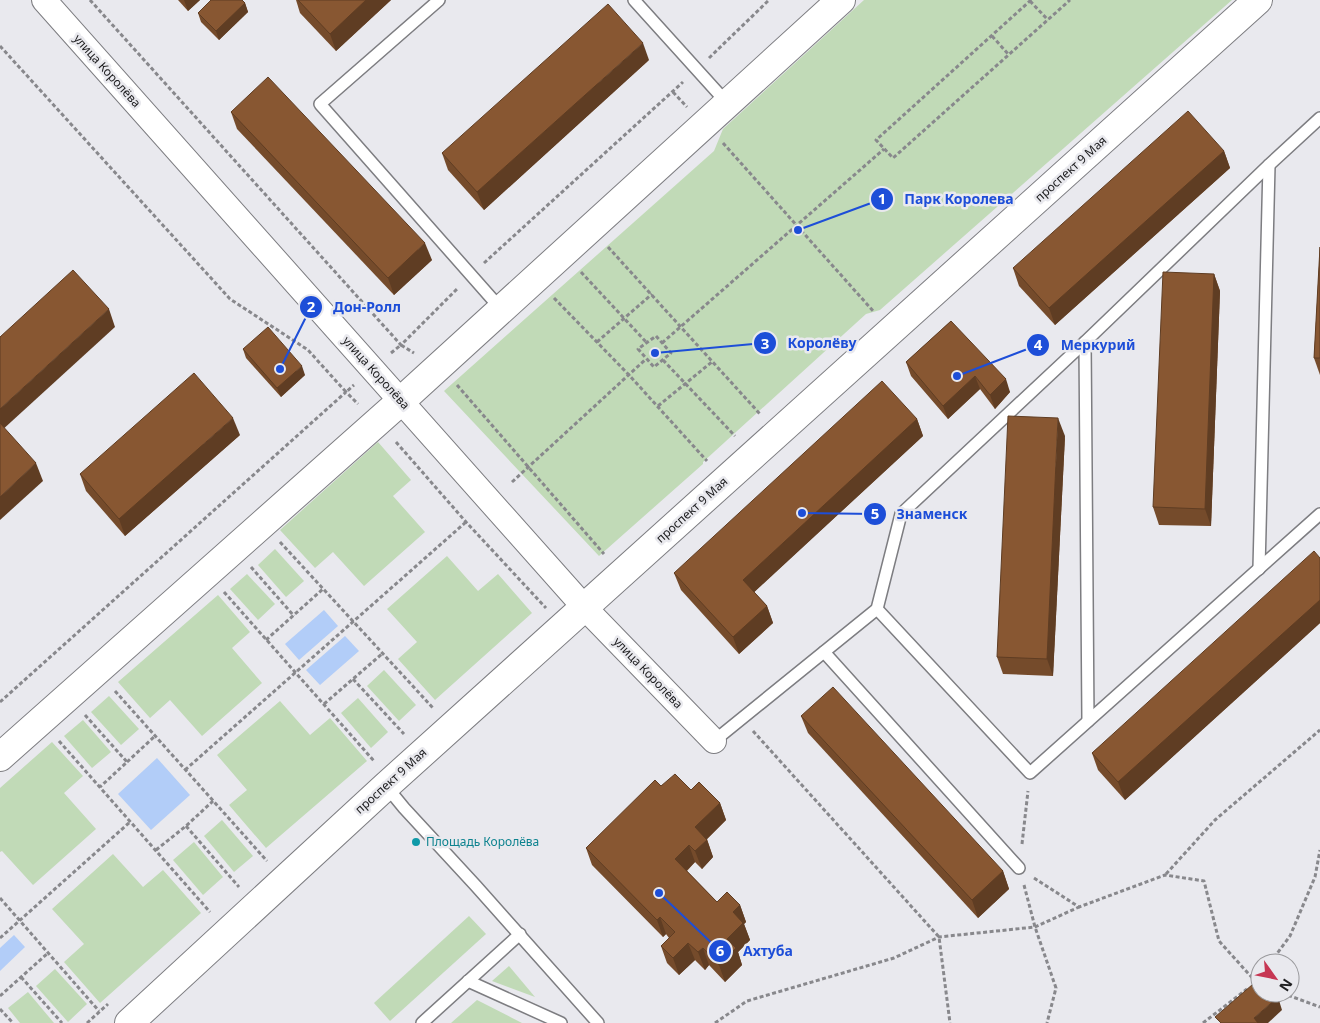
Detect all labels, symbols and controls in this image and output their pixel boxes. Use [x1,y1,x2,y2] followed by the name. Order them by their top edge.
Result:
[70,30,145,111] street label: улица Королёва
[1031,132,1110,205] street label: проспект 9 Мая
[869,184,1024,213] callout: Парк Королева
[878,188,886,208] text: 1
[904,189,1014,208] text: Парк Королева
[298,292,411,321] callout: Дон-Ролл
[307,296,316,316] text: 2
[333,297,401,316] text: Дон-Ролл
[752,329,866,358] callout: Королёву
[1025,330,1145,359] callout: Меркурий
[339,332,414,413] street label: улица Королёва
[761,333,769,353] text: 3
[788,333,856,352] text: Королёву
[1034,334,1043,354] text: 4
[1061,335,1135,354] text: Меркурий
[652,473,731,546] street label: проспект 9 Мая
[862,499,978,528] callout: Знаменск
[871,503,879,523] text: 5
[897,504,968,523] text: Знаменск
[610,633,687,712] street label: улица Королёва
[351,744,430,817] street label: проспект 9 Мая
[426,833,539,850] place label: Площадь Королёва
[410,836,422,848] marker: Площадь Королёва
[708,936,803,965] callout: Ахтуба
[716,940,725,960] text: 6
[743,941,793,960] text: Ахтуба
[1250,953,1300,1003] north arrow
[1275,975,1297,995] text: N

